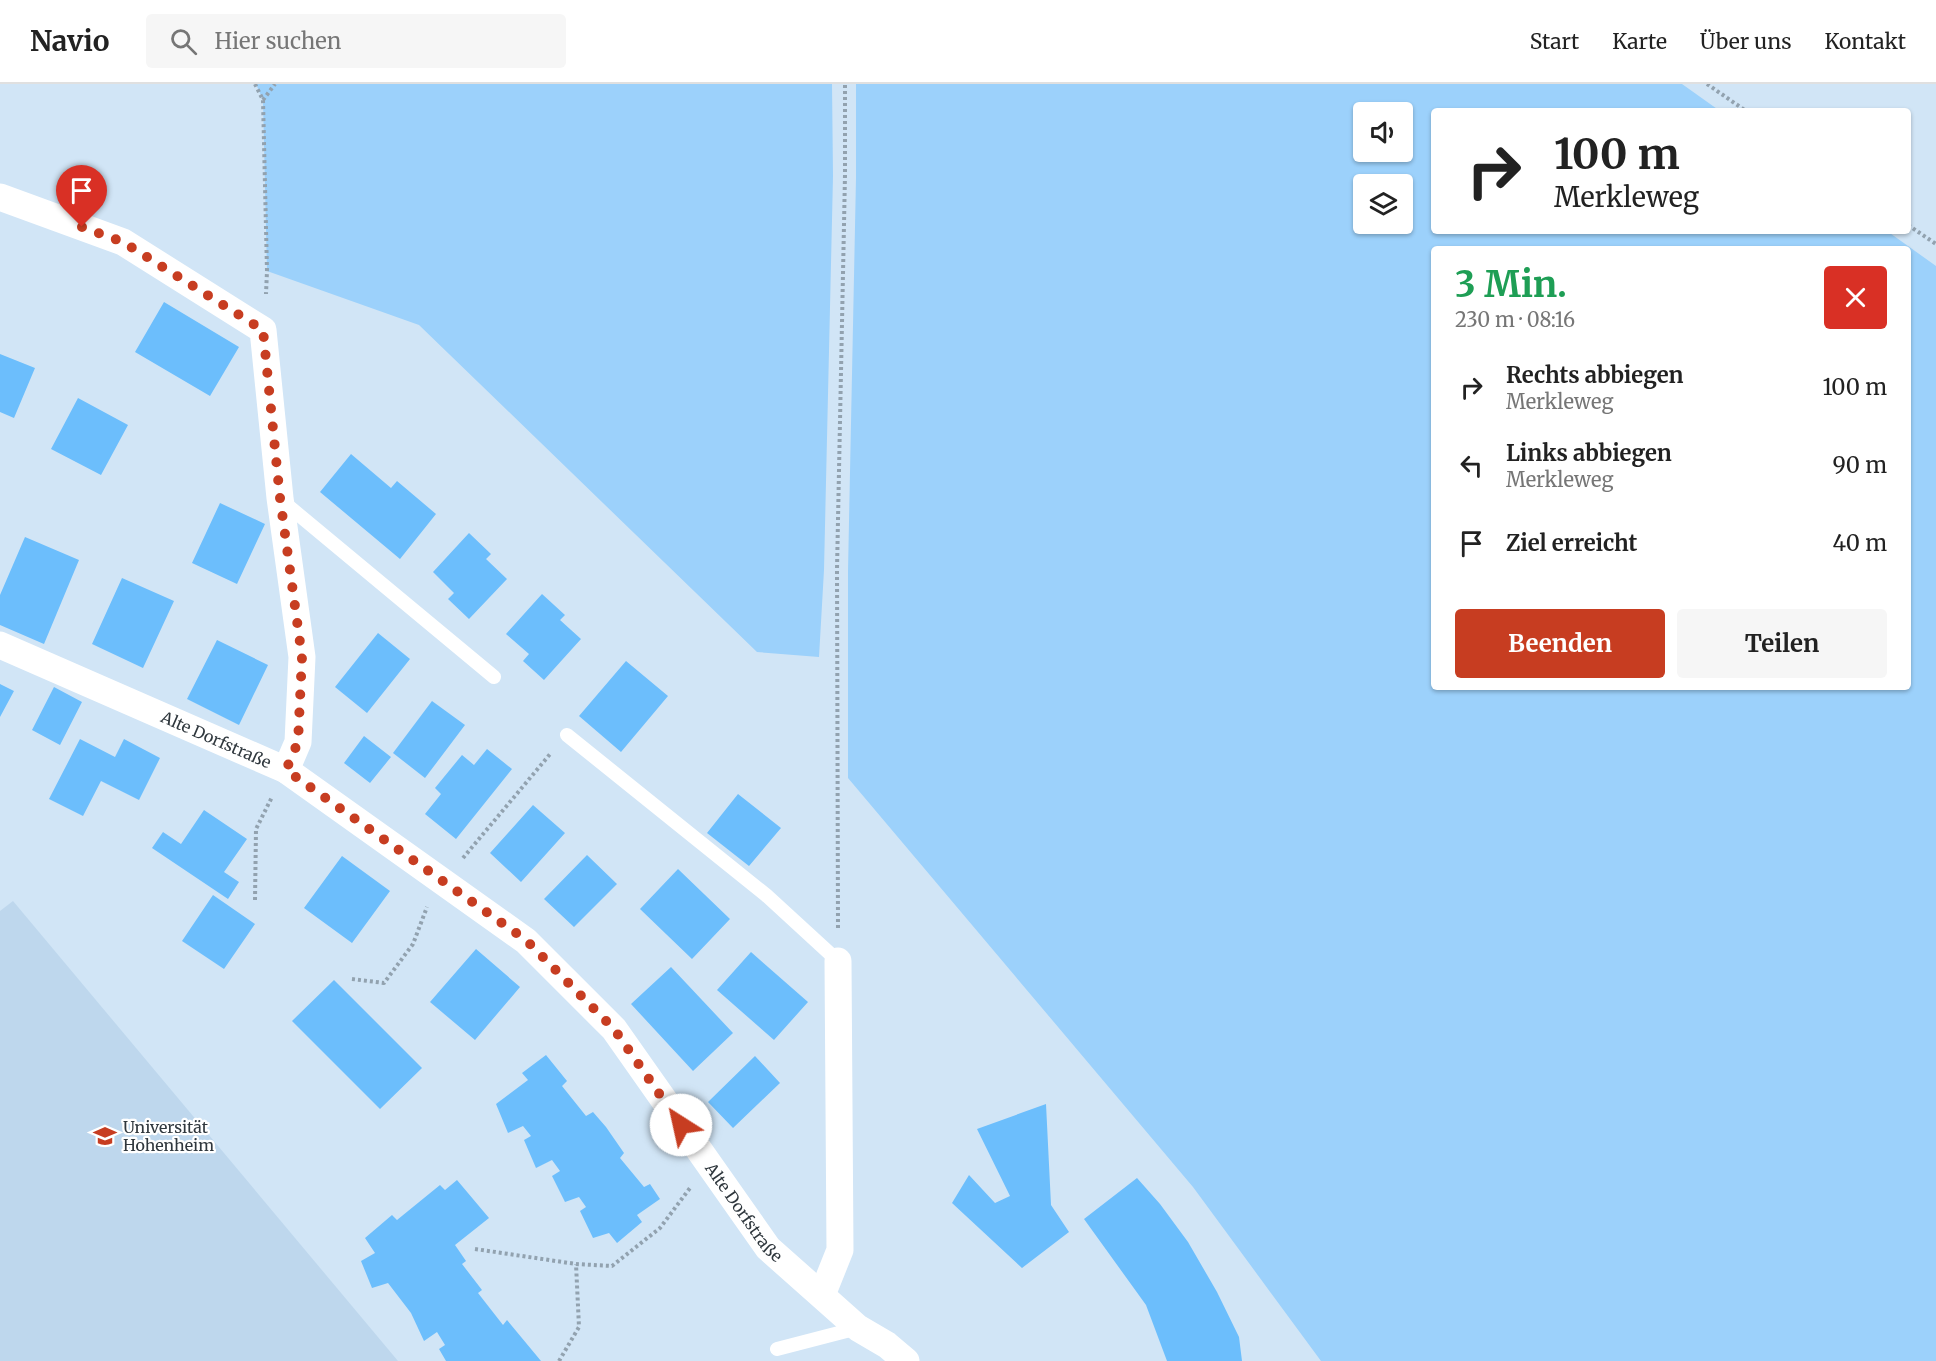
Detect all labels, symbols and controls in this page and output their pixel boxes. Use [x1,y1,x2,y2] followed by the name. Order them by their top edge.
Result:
[146,14,566,68] search box
[30,23,110,59] text: Navio
[167,25,200,58] icon: search
[215,27,341,55] text: Hier suchen
[1530,28,1579,55] text: Start
[1612,28,1667,55] text: Karte
[1700,28,1791,55] text: Über uns
[1824,28,1906,55] text: Kontakt
[1353,102,1413,234] map controls
[1353,102,1413,162] button: sound
[1554,128,1680,180] text: 100 m
[1455,132,1533,210] icon: right
[56,165,107,227] pin
[65,174,98,207] icon: arrive
[1353,174,1413,234] button: layers
[1554,180,1699,214] text: Merkleweg
[1455,262,1567,307] text: 3 Min.
[1824,266,1887,329] button: close
[1455,307,1575,332] text: 230 m · 08:16
[1506,361,1683,389] text: Rechts abbiegen
[1455,371,1488,404] icon: right
[1822,373,1887,401] text: 100 m
[1506,389,1614,414] text: Merkleweg
[1506,439,1672,467] text: Links abbiegen
[1455,449,1488,482] icon: left
[1832,451,1887,479] text: 90 m
[1506,467,1614,492] text: Merkleweg
[1455,527,1488,560] icon: arrive
[1506,529,1637,557] text: Ziel erreicht
[1832,529,1887,557] text: 40 m
[1455,609,1665,678] button: Beenden
[1677,609,1887,678] button: Teilen
[157,706,274,772] street label: Alte Dorfstraße
[649,1093,713,1157] position arrow
[123,1117,214,1155] place label: Universität Hohenheim
[92,1123,118,1149] school or university icon: Universität Hohenheim
[701,1158,787,1266] street label: Alte Dorfstraße

